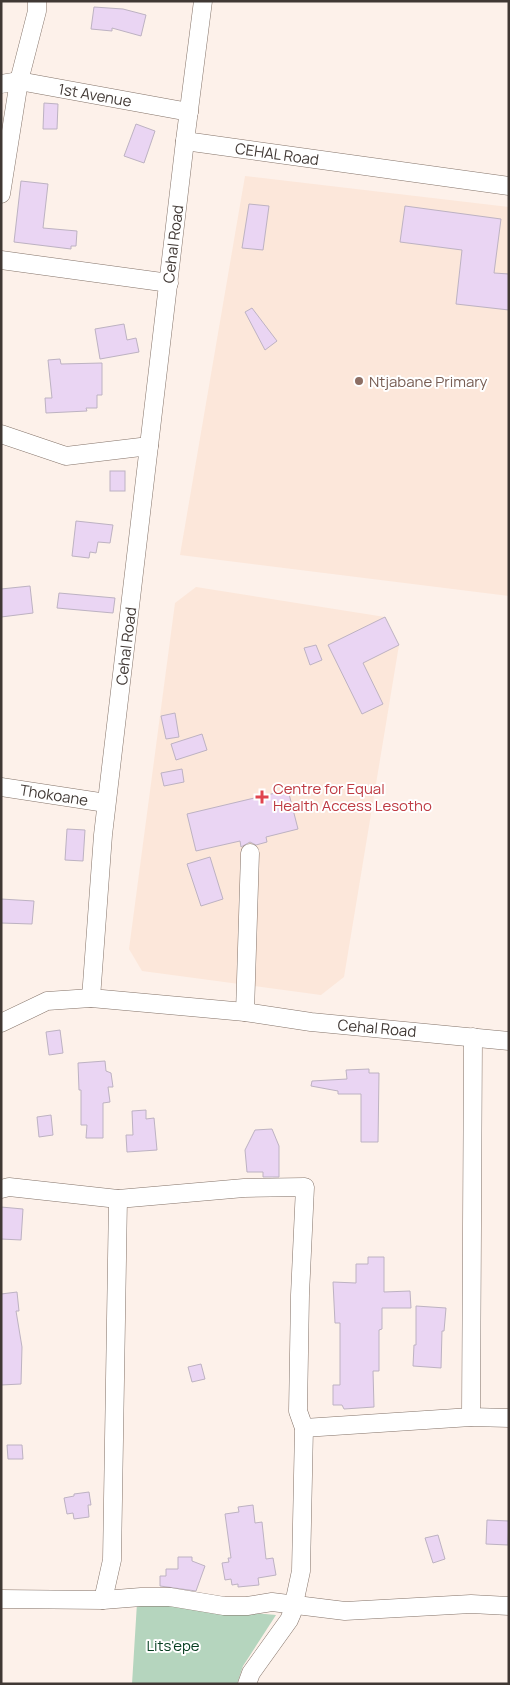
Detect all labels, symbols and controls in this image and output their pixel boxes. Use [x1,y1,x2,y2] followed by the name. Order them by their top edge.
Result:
[57,78,134,112] street label: 1st Avenue
[234,138,320,170] street label: CEHAL Road
[158,204,188,284] street label: Cehal Road
[369,371,488,392] place label: Ntjabane Primary
[353,375,365,387] marker: Ntjabane Primary
[111,606,141,686] street label: Cehal Road
[273,778,432,816] place label: Centre for Equal Health Access Lesotho
[18,779,90,811] street label: Thokoane
[255,790,269,804] marker: Centre for Equal Health Access Lesotho
[337,1014,417,1042] street label: Cehal Road
[146,1635,200,1656] park label: Lits'epe

